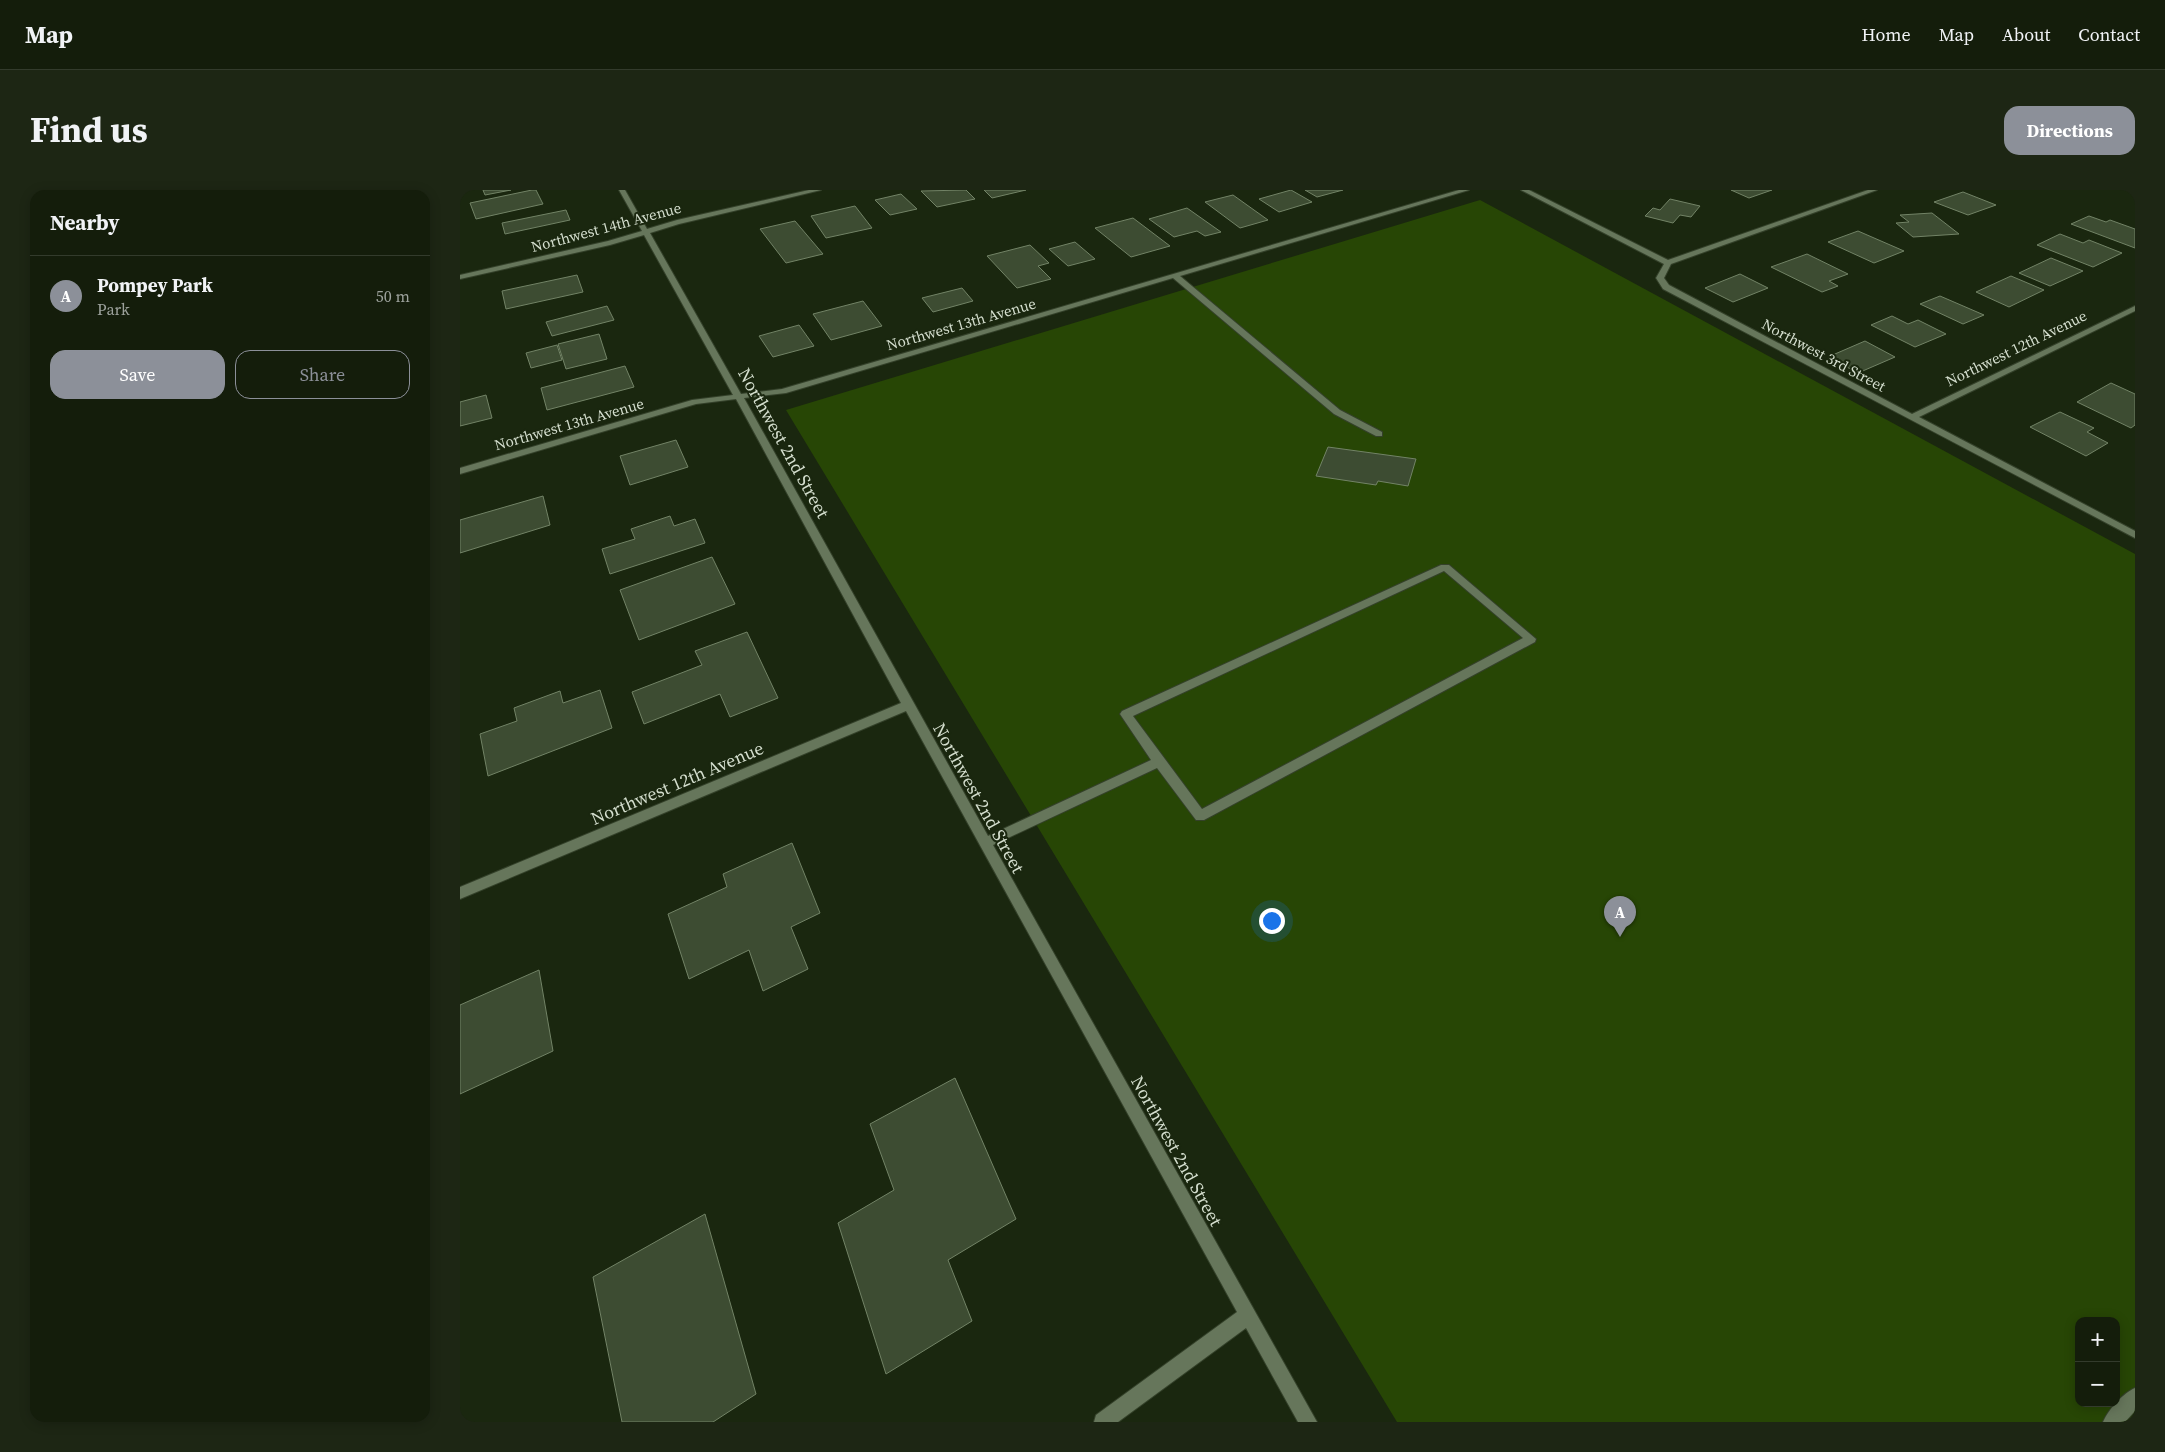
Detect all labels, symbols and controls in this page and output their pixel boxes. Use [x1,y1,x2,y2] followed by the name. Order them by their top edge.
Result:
[25,18,73,51] text: Map
[1862,22,1911,47] text: Home
[1939,22,1974,47] text: Map
[2002,22,2050,47] text: About
[2078,22,2140,47] text: Contact
[30,106,148,154] text: Find us
[2004,106,2135,155] button: Directions
[529,197,684,257] street label: Northwest 14th Avenue
[50,208,120,237] text: Nearby
[97,272,213,298] text: Pompey Park
[61,285,71,307] text: A
[376,285,410,307] text: 50 m
[884,293,1038,355] street label: Northwest 13th Avenue
[97,298,130,320] text: Park
[1942,305,2090,391] street label: Northwest 12th Avenue
[1758,313,1890,397] street label: Northwest 3rd Street
[50,350,225,399] button: Save
[235,350,410,399] button: Share
[732,363,836,523] street label: Northwest 2nd Street
[492,393,646,455] street label: Northwest 13th Avenue
[927,718,1031,878] street label: Northwest 2nd Street
[587,735,767,831] street label: Northwest 12th Avenue
[1604,896,1636,937] pin: A
[1259,908,1285,934] your location
[1125,1071,1229,1231] street label: Northwest 2nd Street
[2075,1317,2120,1407] map controls
[2075,1317,2120,1362] button: +
[2075,1362,2120,1407] button: −

